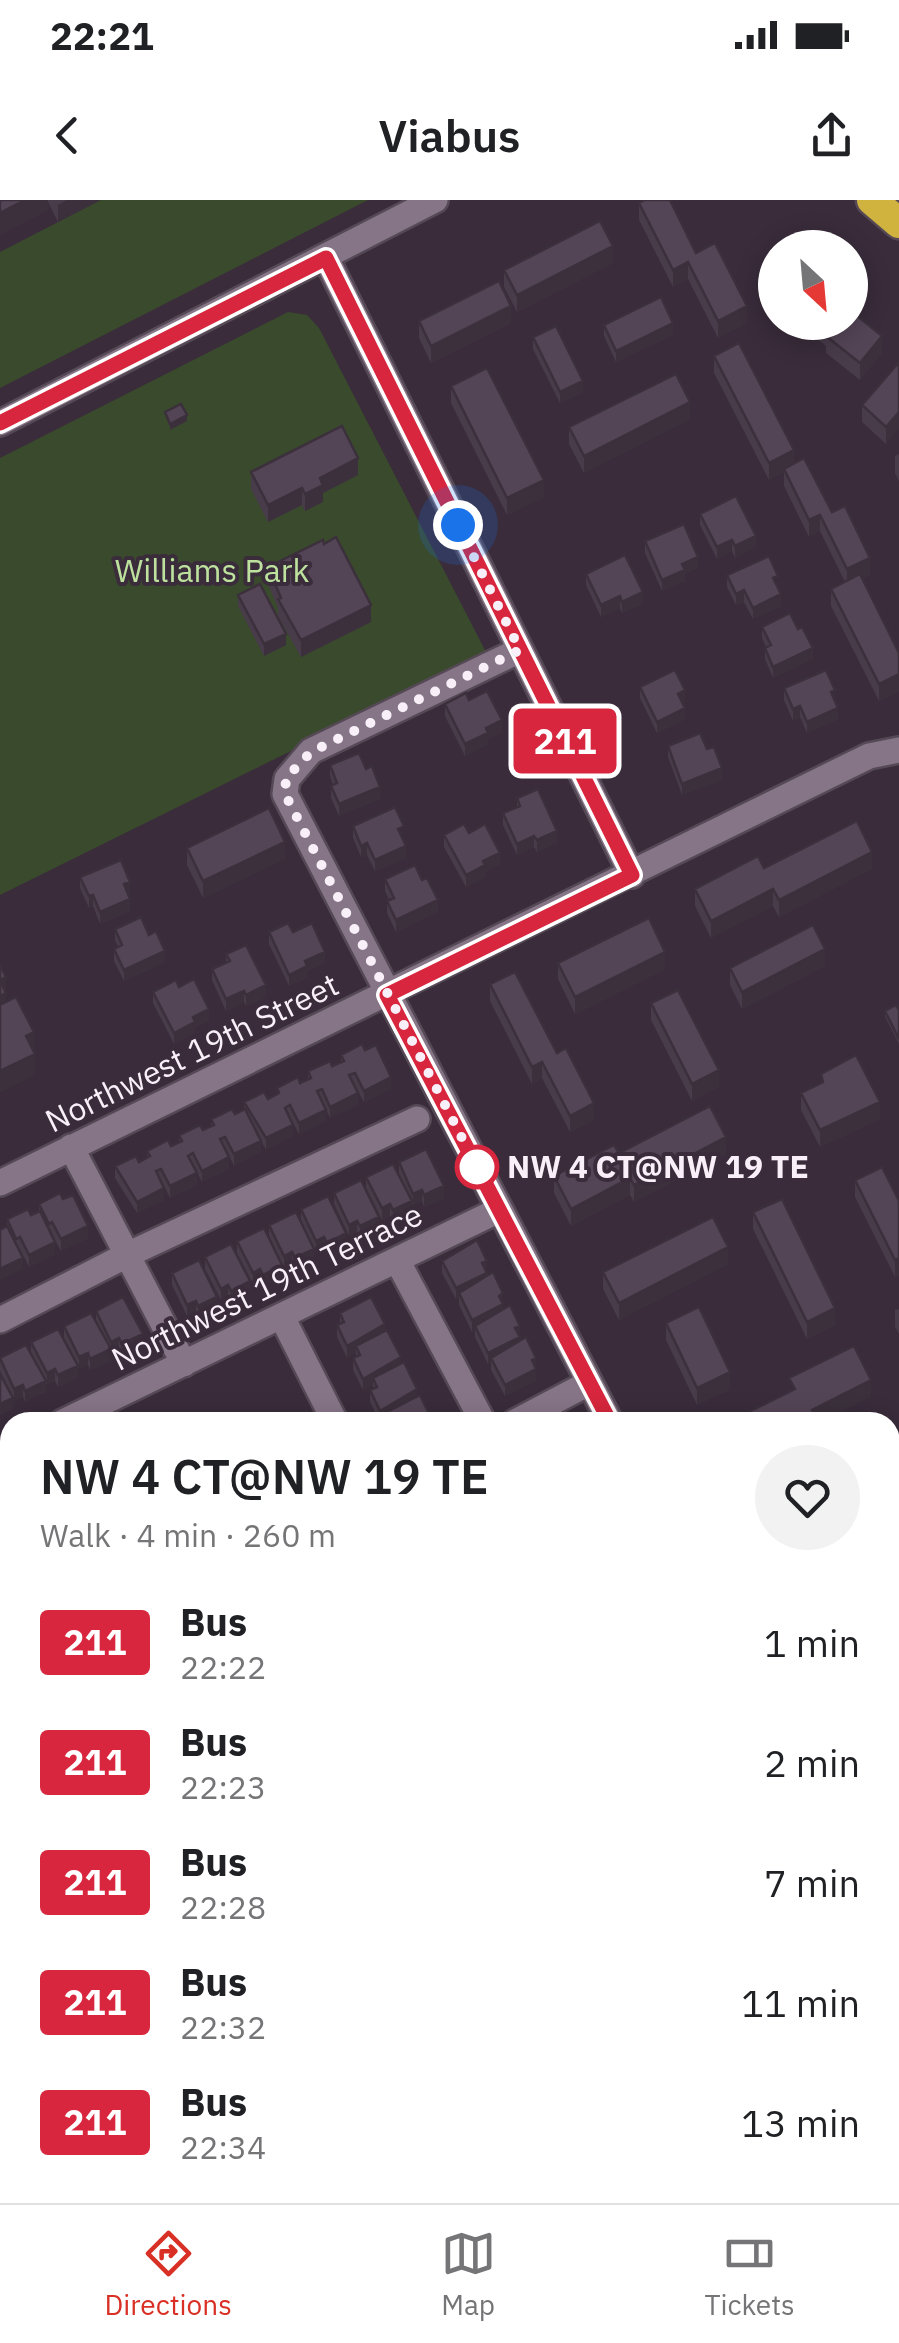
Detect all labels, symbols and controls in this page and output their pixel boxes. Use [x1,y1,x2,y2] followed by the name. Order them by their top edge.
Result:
[50,11,154,60] text: 22:21
[378,106,521,164] text: Viabus
[40,108,95,163] icon: back
[804,108,859,163] icon: share
[758,230,868,340] north arrow
[758,230,868,340] map controls
[433,500,483,550] your location
[115,549,309,591] park label: Williams Park
[508,708,622,774] line badge: 211
[533,718,597,764] text: 211
[38,963,345,1141] street label: Northwest 19th Street
[507,1145,809,1187] place label: NW 4 CT@NW 19 TE
[456,1146,498,1188] marker: NW 4 CT@NW 19 TE
[104,1193,429,1380] street label: Northwest 19th Terrace
[40,1445,489,1507] text: NW 4 CT@NW 19 TE
[755,1445,860,1550] button: heart
[40,1514,336,1556] text: Walk · 4 min · 260 m
[180,1597,247,1646] text: Bus
[764,1618,860,1667] text: 1 min
[63,1619,127,1665] text: 211
[180,1646,266,1688] text: 22:22
[180,1717,247,1766] text: Bus
[764,1738,860,1787] text: 2 min
[63,1739,127,1785] text: 211
[180,1766,266,1808] text: 22:23
[180,1837,247,1886] text: Bus
[764,1858,860,1907] text: 7 min
[63,1859,127,1905] text: 211
[180,1886,266,1928] text: 22:28
[180,1957,247,2006] text: Bus
[741,1978,860,2027] text: 11 min
[63,1979,127,2025] text: 211
[180,2006,266,2048] text: 22:32
[180,2077,247,2126] text: Bus
[741,2098,860,2147] text: 13 min
[63,2099,127,2145] text: 211
[180,2126,266,2168] text: 22:34
[104,2226,232,2323] tab: Directions
[441,2226,496,2323] tab: Map
[704,2226,795,2323] tab: Tickets

